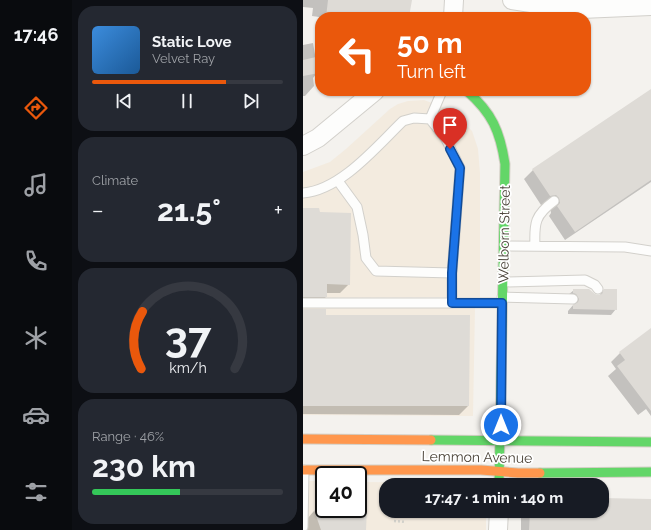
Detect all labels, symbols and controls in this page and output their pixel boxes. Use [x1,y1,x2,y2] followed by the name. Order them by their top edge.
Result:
[14,24,58,45] text: 17:46
[397,27,463,60] text: 50 m
[331,28,383,80] icon: left
[152,33,231,51] text: Static Love
[152,51,215,66] text: Velvet Ray
[397,61,466,82] text: Turn left
[113,90,135,112] icon: previous
[176,90,198,112] icon: pause
[240,90,262,112] icon: next
[22,94,50,122] icon: directions
[433,108,467,149] pin
[439,114,461,136] icon: arrive
[22,171,50,199] icon: music
[92,173,138,188] text: Climate
[495,184,513,283] street label: Welborn Street
[157,193,221,228] text: 21.5°
[92,197,104,223] text: −
[274,197,283,223] text: +
[22,247,50,275] icon: phone
[164,312,211,361] text: 37
[22,324,50,352] icon: climate
[169,359,206,375] text: km/h
[22,401,50,429] icon: car
[480,404,522,446] position arrow
[92,429,164,444] text: Range · 46%
[422,448,532,466] street label: Lemmon Avenue
[92,449,196,484] text: 230 km
[315,466,367,518] speed limit sign: 40
[22,478,50,506] icon: filters
[425,489,563,507] text: 17:47 · 1 min · 140 m

